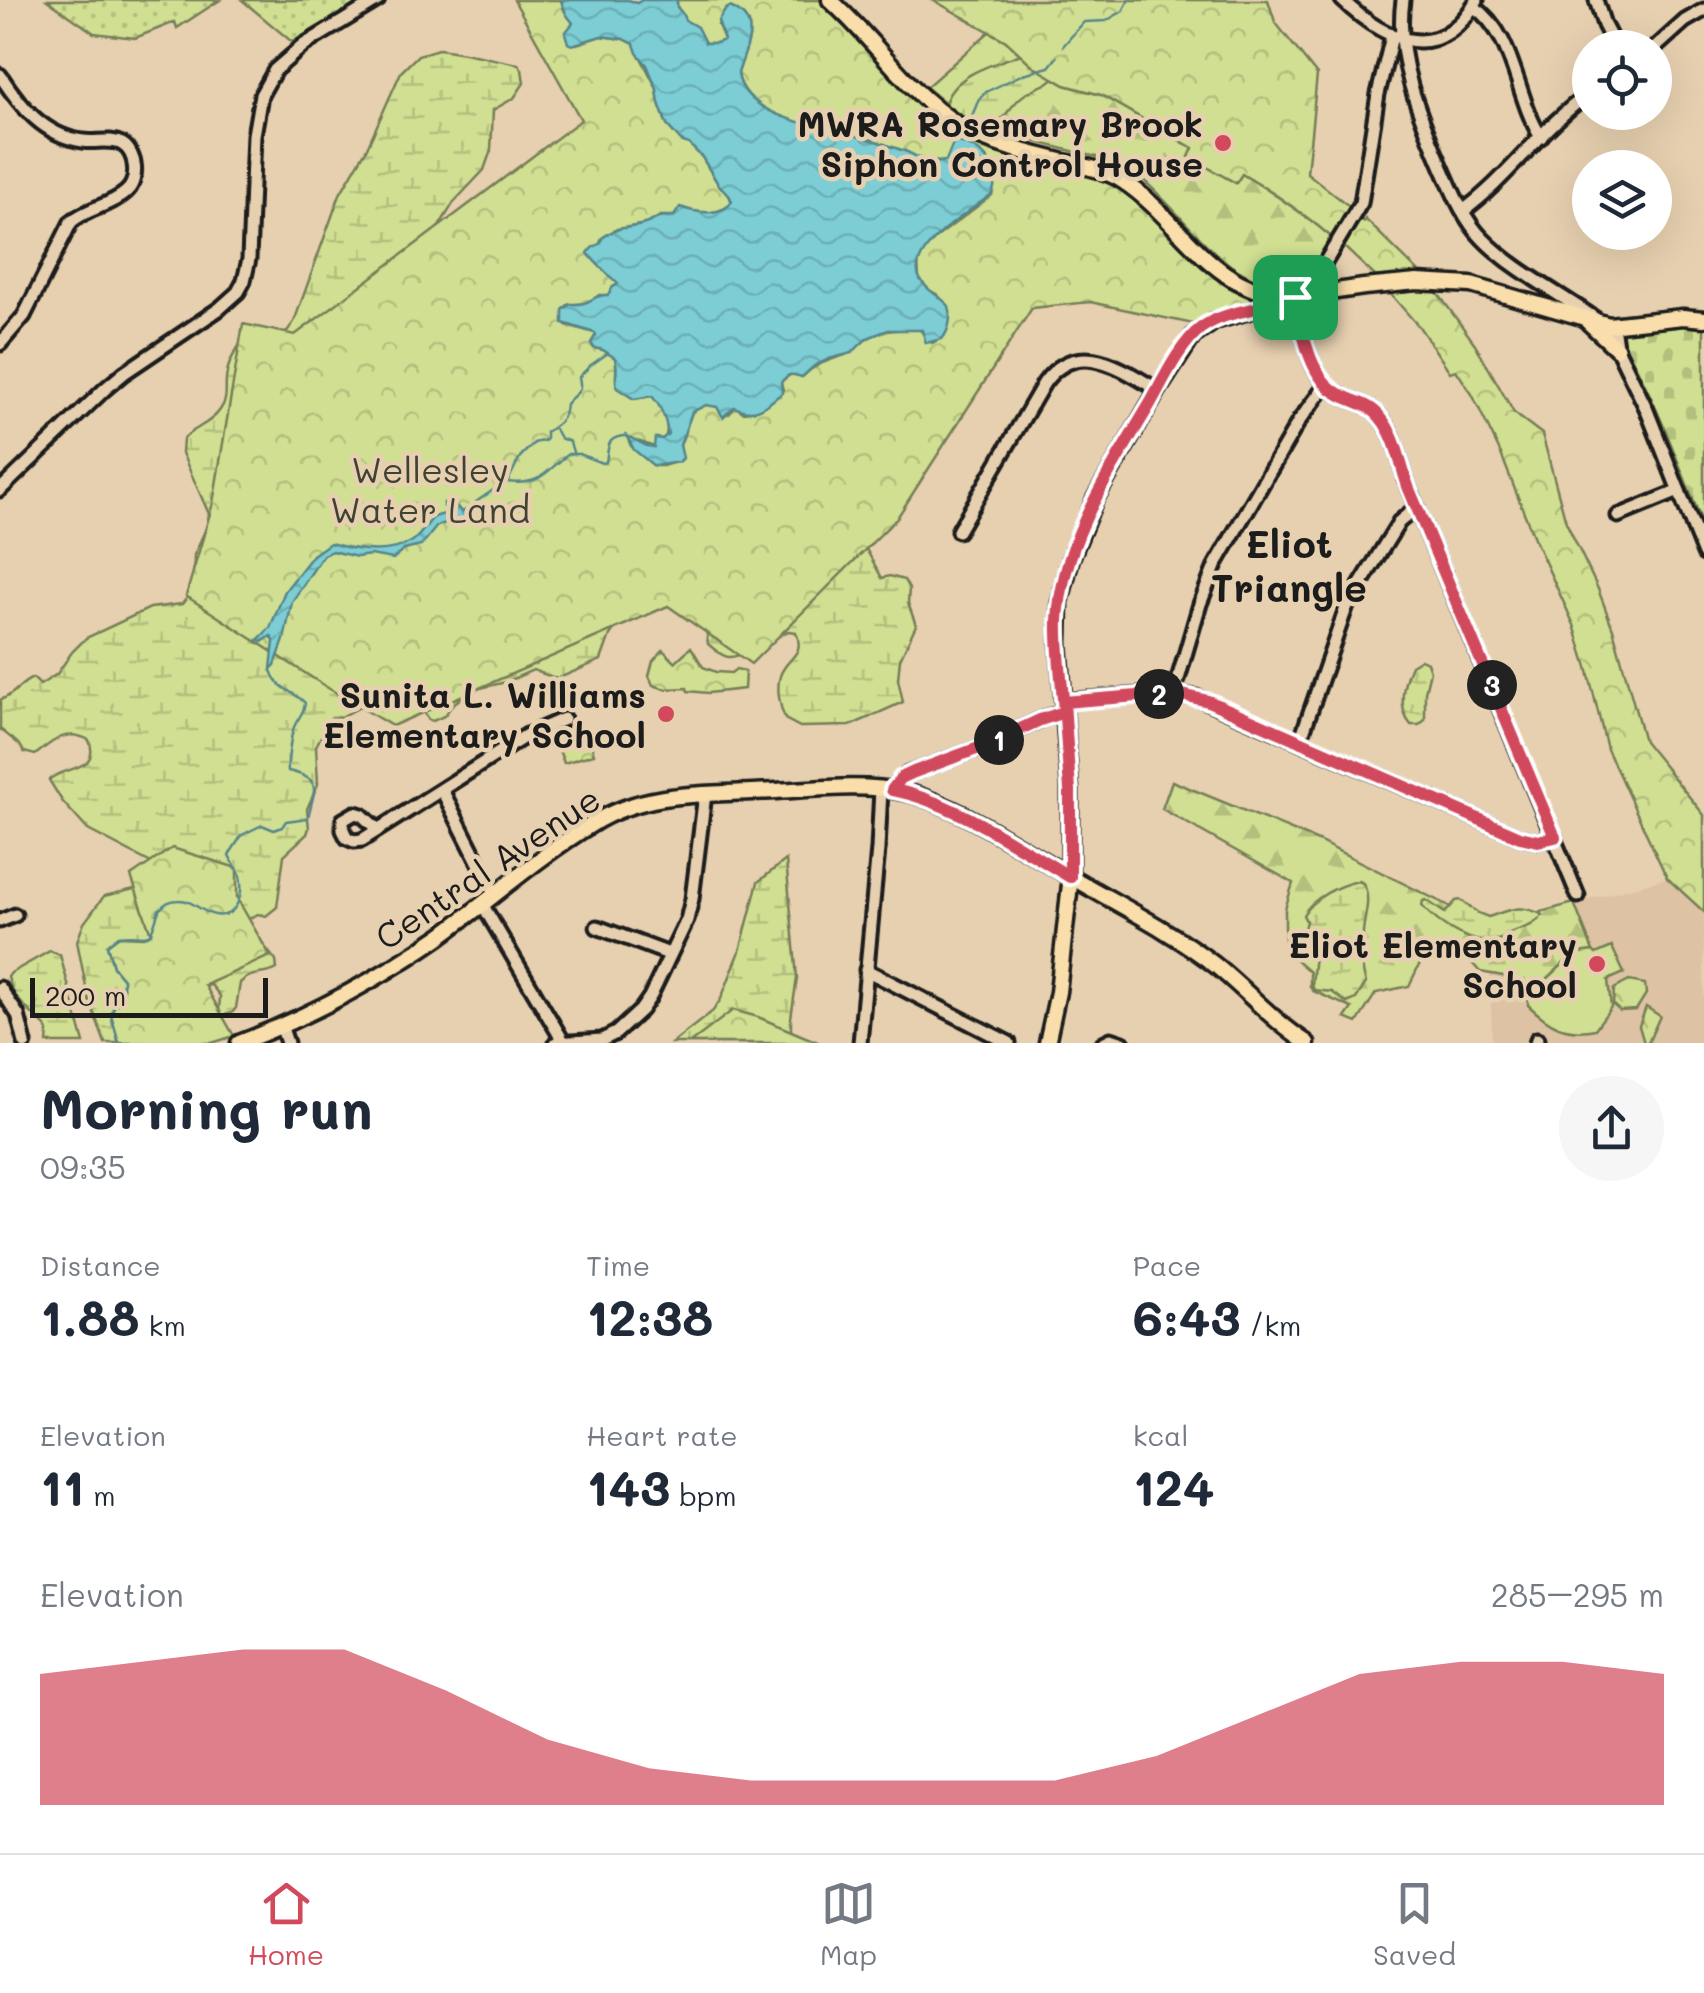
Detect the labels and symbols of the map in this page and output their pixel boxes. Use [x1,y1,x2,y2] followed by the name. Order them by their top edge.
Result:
[797,100,1203,186] place label: MWRA Rosemary Brook Siphon Control House
[1212,132,1234,154] marker: MWRA Rosemary Brook Siphon Control House
[1253,255,1338,340] pin
[330,446,530,532] park label: Wellesley Water Land
[1211,518,1367,612] district label: Eliot Triangle
[1467,660,1517,710] pin: 3
[1134,669,1184,719] pin: 2
[323,671,646,757] place label: Sunita L. Williams Elementary School
[655,703,677,725] marker: Sunita L. Williams Elementary School
[974,715,1024,765] pin: 1
[366,775,608,959] street label: Central Avenue
[1288,921,1577,1007] place label: Eliot Elementary School
[1586,953,1608,975] marker: Eliot Elementary School
[30,973,268,1018] scale bar

